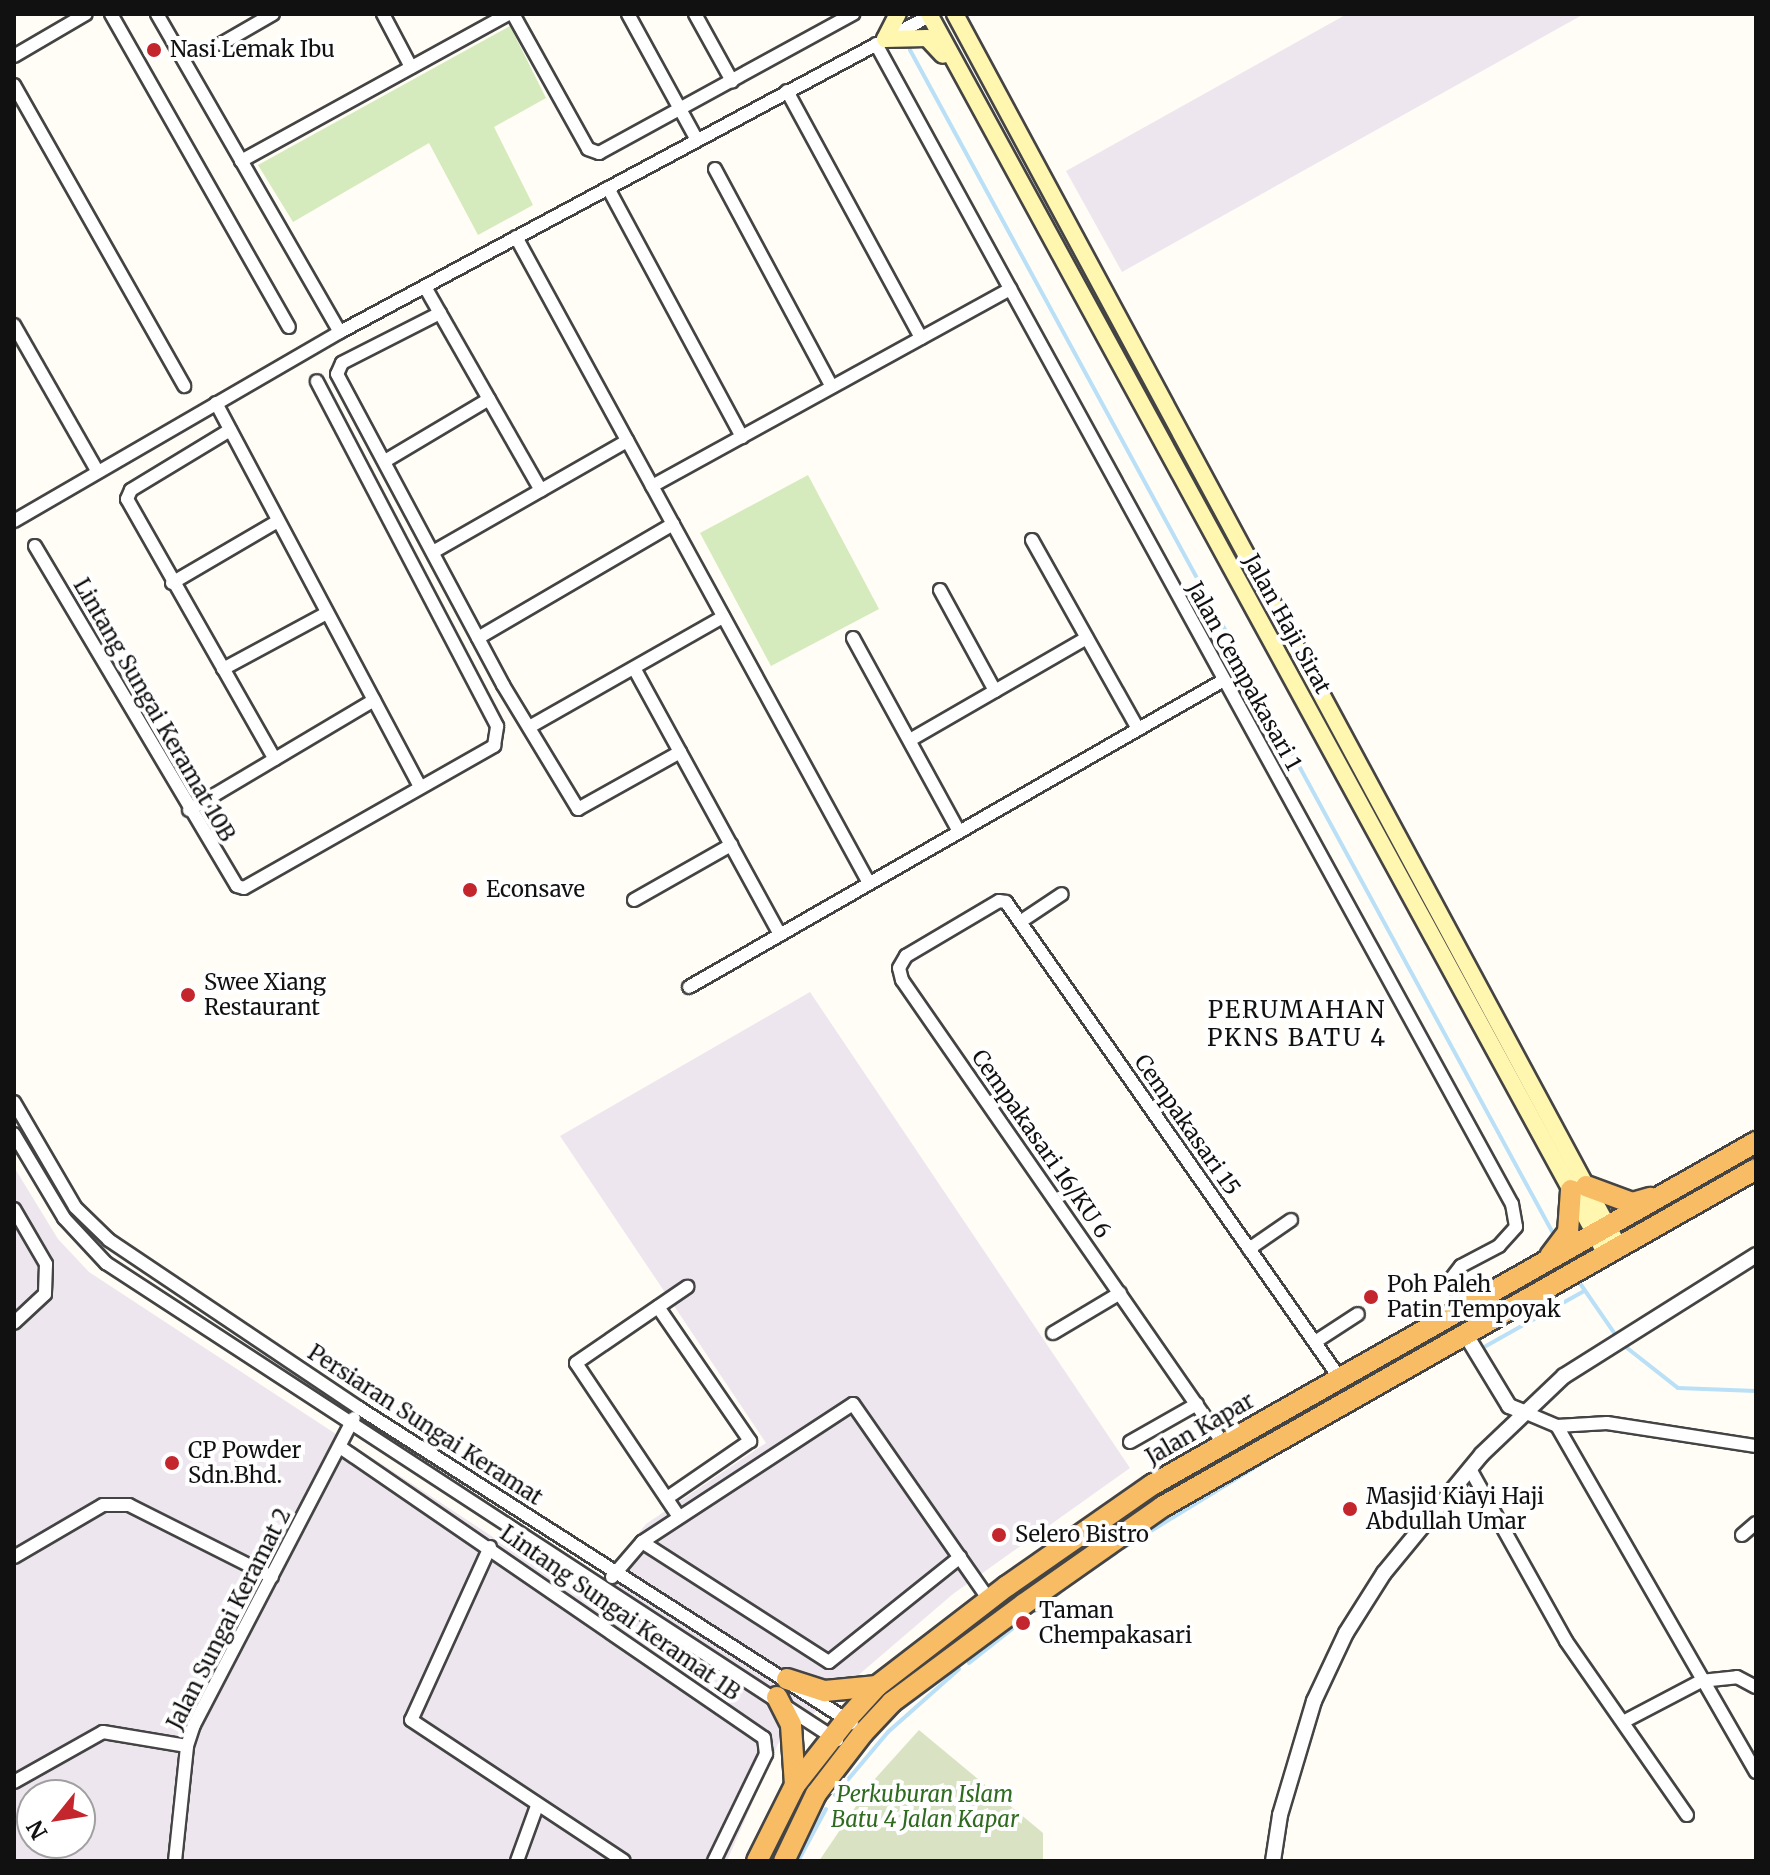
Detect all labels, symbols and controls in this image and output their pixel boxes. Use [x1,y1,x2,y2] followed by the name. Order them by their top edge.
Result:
[170,37,335,63] place label: Nasi Lemak Ibu
[145,41,163,59] marker: Nasi Lemak Ibu
[1238,550,1336,698] street label: Jalan Haji Sirat
[68,574,240,846] street label: Lintang Sungai Keramat 10B
[1181,577,1307,775] street label: Jalan Cempakasari 1
[486,877,585,903] place label: Econsave
[461,881,479,899] marker: Econsave
[204,969,326,1020] place label: Swee Xiang Restaurant
[179,986,197,1004] marker: Swee Xiang Restaurant
[1207,996,1387,1052] district label: PERUMAHAN PKNS BATU 4
[966,1045,1116,1243] street label: Cempakasari 16/KU 6
[1129,1050,1245,1200] street label: Cempakasari 15
[1387,1271,1561,1322] place label: Poh Paleh Patin Tempoyak
[1362,1288,1380,1306] marker: Poh Paleh Patin Tempoyak
[303,1339,547,1511] street label: Persiaran Sungai Keramat
[1141,1387,1259,1471] street label: Jalan Kapar
[188,1437,301,1488] place label: CP Powder Sdn.Bhd.
[163,1454,181,1472] marker: CP Powder Sdn.Bhd.
[1366,1483,1544,1534] place label: Masjid Kiayi Haji Abdullah Umar
[1341,1500,1359,1518] marker: Masjid Kiayi Haji Abdullah Umar
[162,1504,296,1734] street label: Jalan Sungai Keramat 2
[495,1520,745,1706] street label: Lintang Sungai Keramat 1B
[1015,1522,1149,1548] place label: Selero Bistro
[990,1526,1008,1544] marker: Selero Bistro
[1039,1597,1192,1648] place label: Taman Chempakasari
[1014,1614,1032,1632] marker: Taman Chempakasari
[16,1779,96,1859] north arrow
[831,1781,1019,1832] park label: Perkuburan Islam Batu 4 Jalan Kapar
[20,1815,53,1845] text: N

